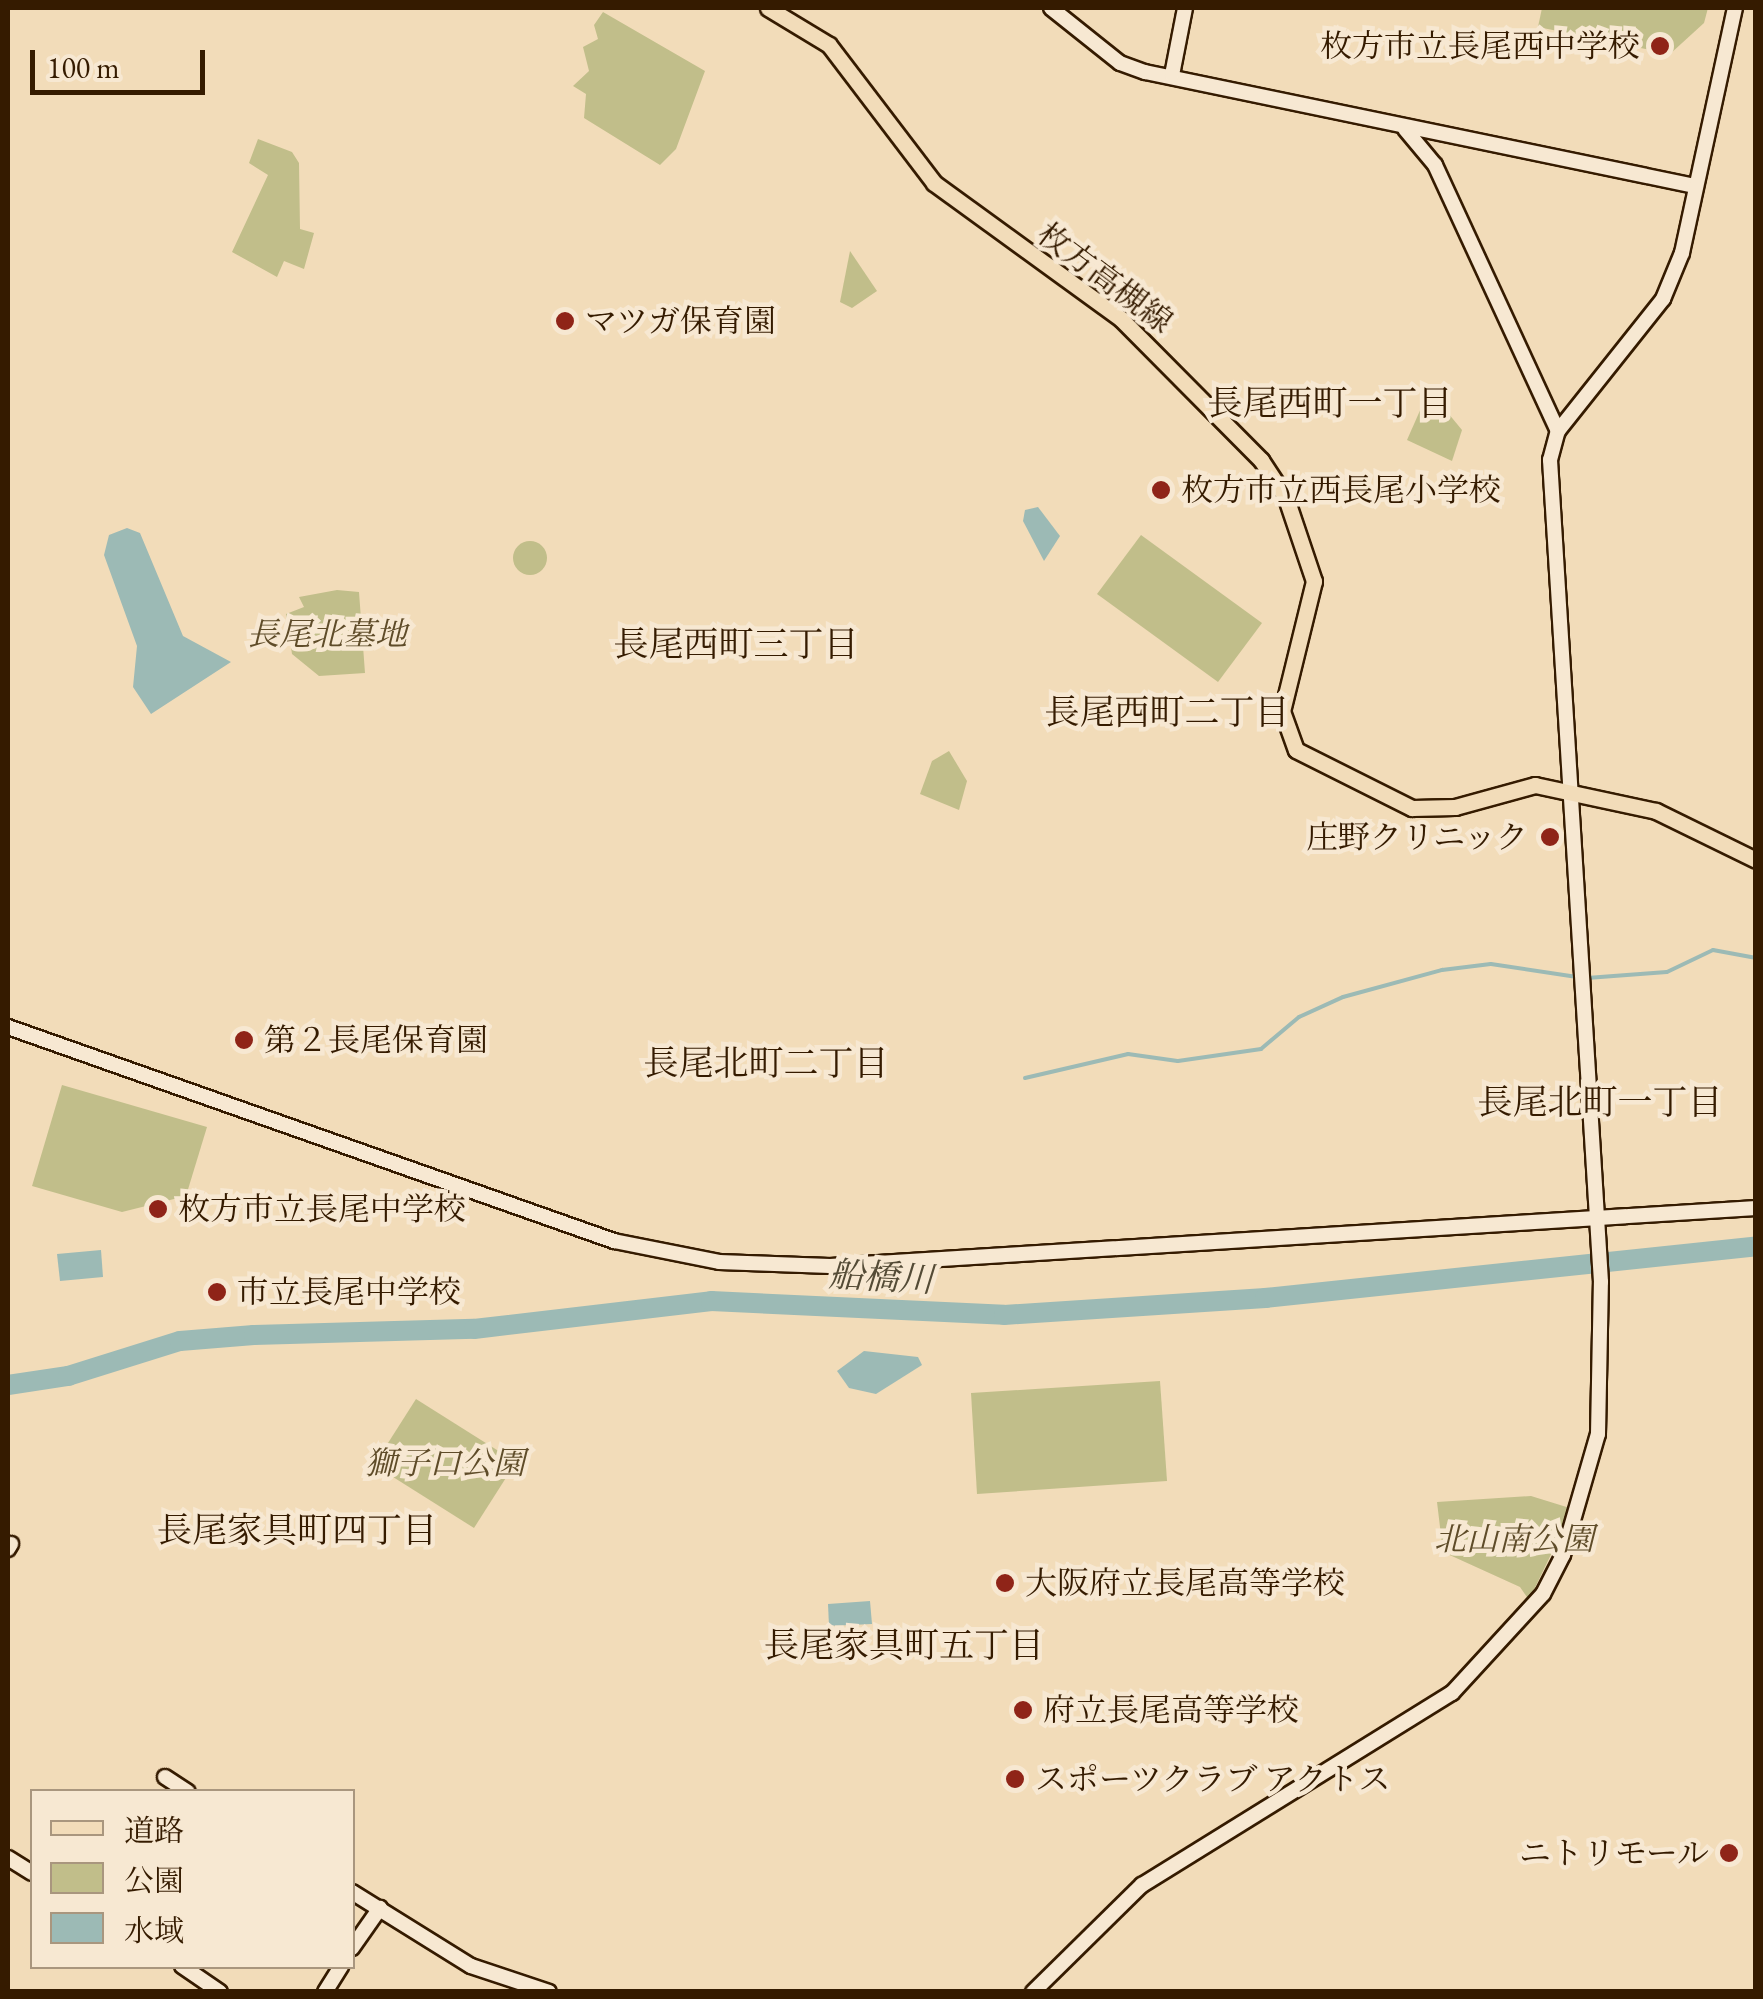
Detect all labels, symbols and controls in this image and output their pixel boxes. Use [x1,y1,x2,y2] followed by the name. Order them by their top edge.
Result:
[1320,27,1640,65] place label: 枚方市立長尾西中学校
[35,30,210,92] scale bar
[1649,35,1671,57] marker: 枚方市立長尾西中学校
[47,48,120,87] text: 100 m
[1030,215,1180,341] street label: 枚方高槻線
[585,302,777,340] place label: マツガ保育園
[554,310,576,332] marker: マツガ保育園
[1208,382,1452,424] district label: 長尾西町一丁目
[1181,471,1501,509] place label: 枚方市立西長尾小学校
[1150,479,1172,501] marker: 枚方市立西長尾小学校
[247,615,407,653] park label: 長尾北墓地
[614,623,858,665] district label: 長尾西町三丁目
[1045,691,1289,733] district label: 長尾西町二丁目
[1304,818,1528,856] place label: 庄野クリニック
[1537,824,1563,850] marker: 庄野クリニック
[264,1021,488,1059] place label: 第２長尾保育園
[233,1029,255,1051] marker: 第２長尾保育園
[644,1042,888,1084] district label: 長尾北町二丁目
[1478,1081,1722,1123] district label: 長尾北町一丁目
[178,1190,466,1228] place label: 枚方市立長尾中学校
[147,1198,169,1220] marker: 枚方市立長尾中学校
[827,1253,935,1301] water label: 船橋川
[237,1273,461,1311] place label: 市立長尾中学校
[206,1281,228,1303] marker: 市立長尾中学校
[365,1444,525,1482] park label: 獅子口公園
[157,1509,437,1551] district label: 長尾家具町四丁目
[1434,1520,1594,1558] park label: 北山南公園
[1025,1564,1345,1602] place label: 大阪府立長尾高等学校
[994,1572,1016,1594] marker: 大阪府立長尾高等学校
[764,1624,1044,1666] district label: 長尾家具町五丁目
[1043,1691,1299,1729] place label: 府立長尾高等学校
[1012,1699,1034,1721] marker: 府立長尾高等学校
[1035,1760,1393,1798] place label: スポーツクラブ アクトス
[1004,1768,1026,1790] marker: スポーツクラブ アクトス
[30,1789,355,1969] legend
[124,1811,184,1850] text: 道路
[1518,1834,1709,1872] place label: ニトリモール
[1718,1842,1740,1864] marker: ニトリモール
[124,1861,184,1900] text: 公園
[124,1911,184,1950] text: 水域

